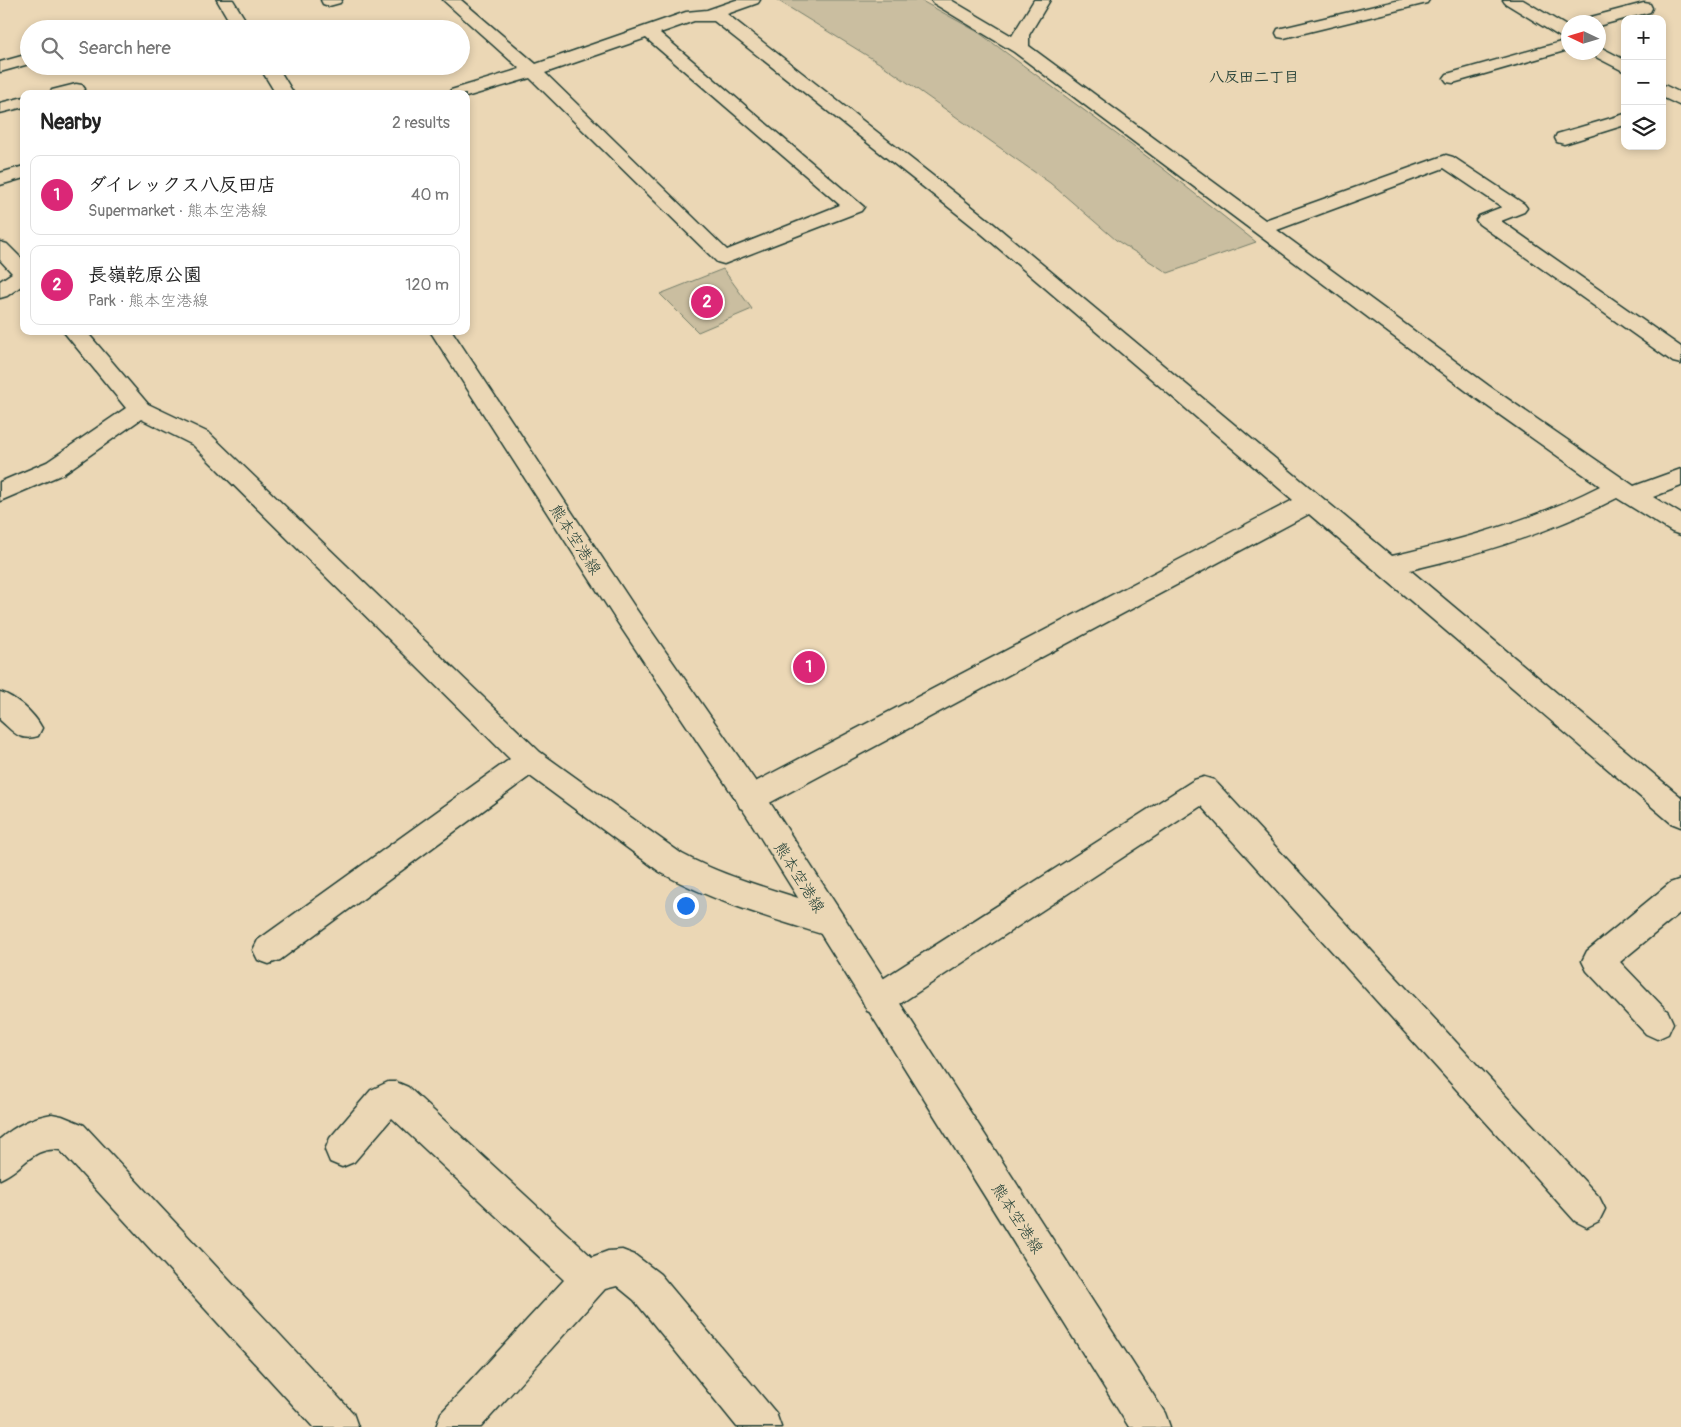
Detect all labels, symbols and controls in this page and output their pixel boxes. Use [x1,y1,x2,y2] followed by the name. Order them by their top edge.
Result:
[1561,15,1606,60] north arrow
[1621,15,1666,150] map controls
[1621,15,1666,60] button: +
[20,20,470,75] search box
[38,34,66,62] icon: search
[78,36,171,60] text: Search here
[1621,60,1666,105] button: −
[1209,68,1299,87] district label: 八反田二丁目
[1621,105,1666,150] button: layers
[40,109,101,136] text: Nearby
[392,113,450,133] text: 2 results
[88,173,276,197] text: ダイレックス八反田店
[54,185,60,205] text: 1
[411,185,449,205] text: 40 m
[88,201,267,221] text: Supermarket · 熊本空港線
[88,263,202,287] text: 長嶺乾原公園
[53,275,61,295] text: 2
[405,275,449,295] text: 120 m
[691,283,723,321] pin: 2
[88,291,208,311] text: Park · 熊本空港線
[545,501,605,579] street label: 熊本空港線
[793,648,825,686] pin: 1
[769,838,829,917] street label: 熊本空港線
[673,893,699,919] your location
[987,1180,1047,1258] street label: 熊本空港線

